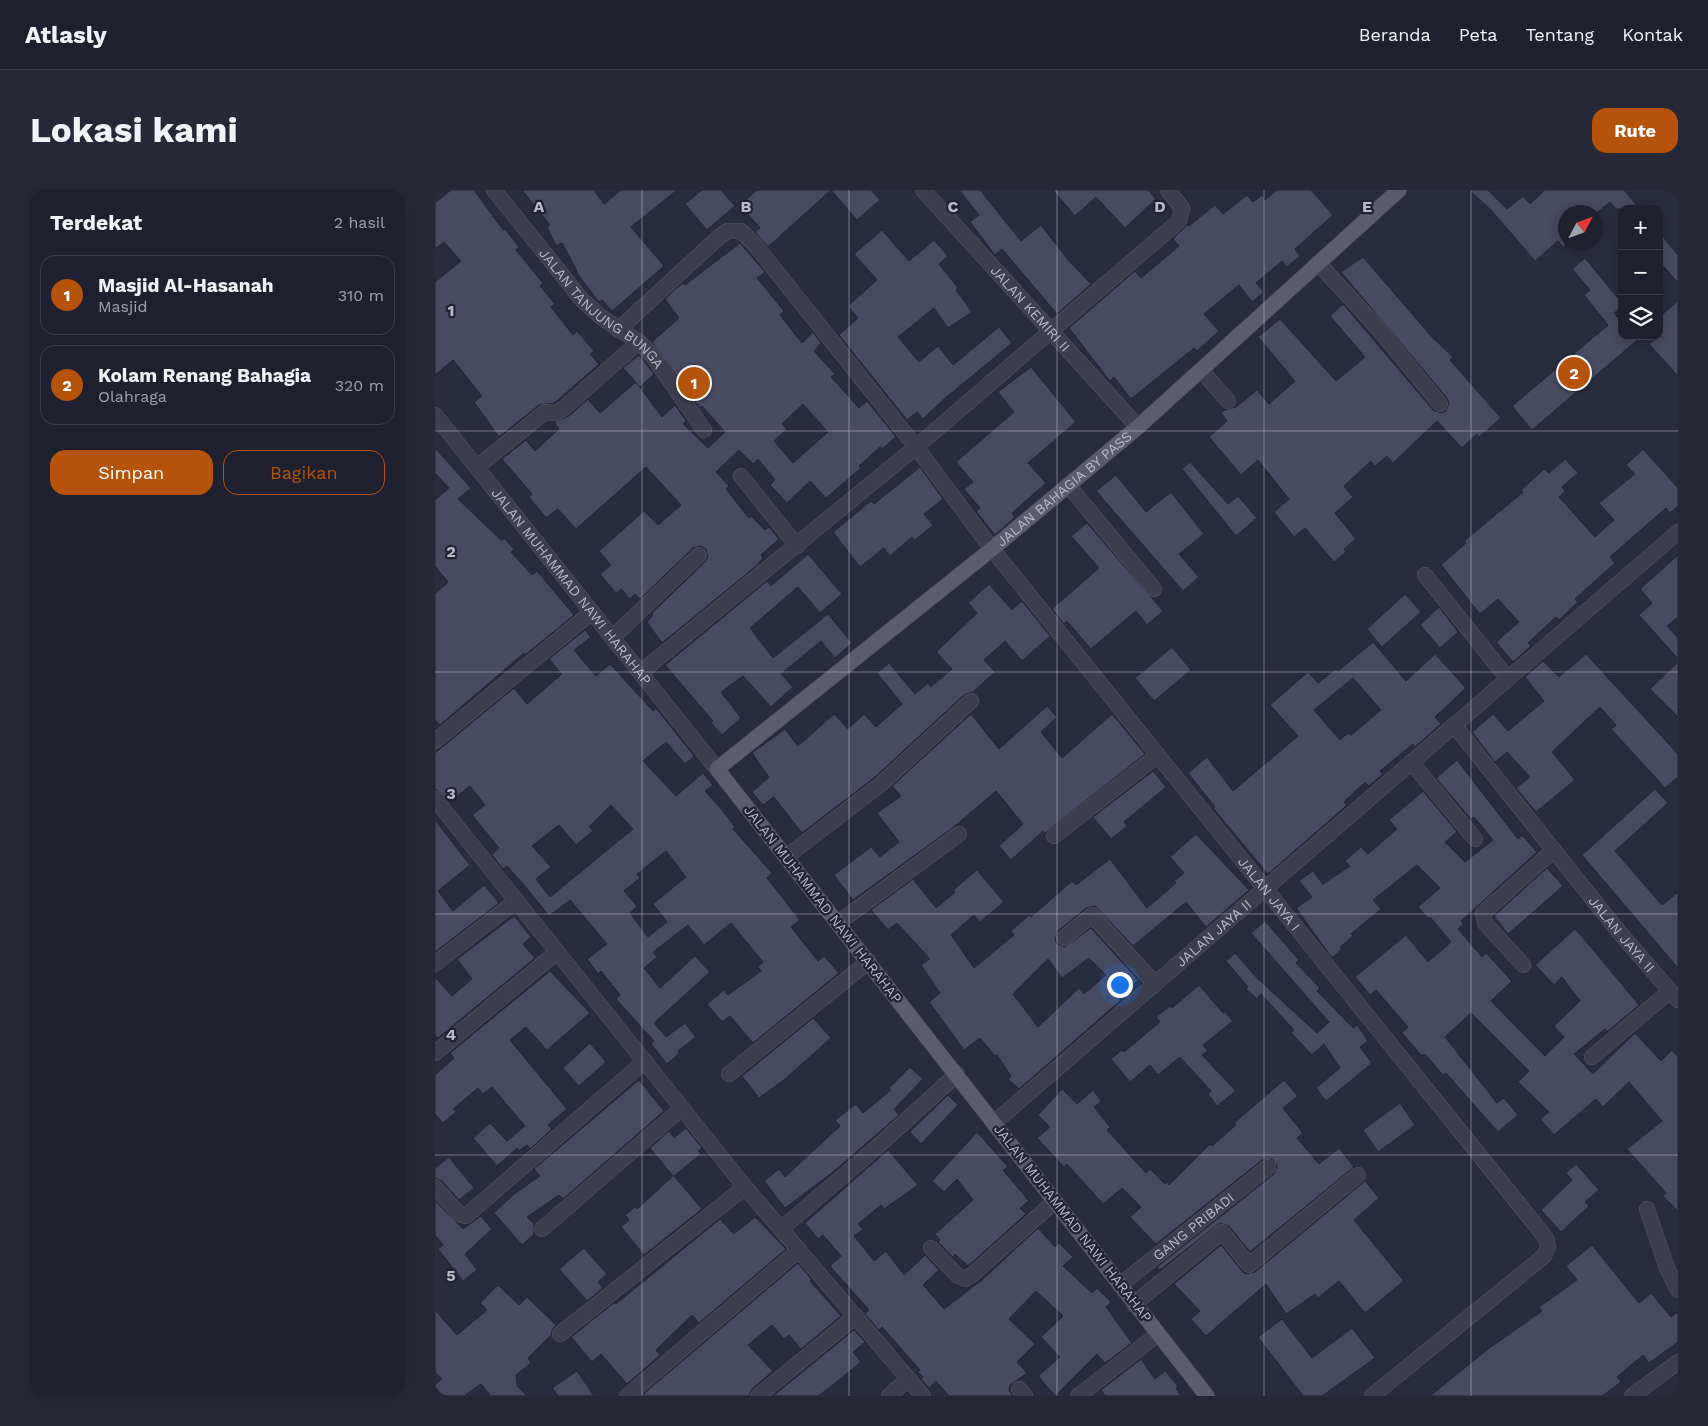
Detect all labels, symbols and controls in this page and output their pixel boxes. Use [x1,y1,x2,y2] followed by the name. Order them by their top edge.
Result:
[25,21,107,49] text: Atlasly
[1359,24,1431,45] text: Beranda
[1459,24,1497,45] text: Peta
[1525,24,1594,45] text: Tentang
[1622,24,1683,45] text: Kontak
[1592,108,1678,153] button: Rute
[30,109,238,151] text: Lokasi kami
[534,197,545,216] text: A
[741,197,752,216] text: B
[948,197,959,216] text: C
[1154,197,1166,216] text: D
[1362,197,1372,216] text: E
[1558,205,1603,250] north arrow
[1618,205,1663,340] map controls
[1618,205,1663,250] button: +
[50,210,142,235] text: Terdekat
[334,213,385,232] text: 2 hasil
[536,245,667,372] street label: JALAN TANJUNG BUNGA
[1618,250,1663,295] button: −
[988,262,1074,355] street label: JALAN KEMIRI II
[98,274,273,297] text: Masjid Al-Hasanah
[64,286,70,305] text: 1
[338,286,384,305] text: 310 m
[1618,295,1663,340] button: layers
[98,297,148,316] text: Masjid
[448,301,454,320] text: 1
[1558,354,1590,392] pin: 2
[98,364,311,387] text: Kolam Renang Bahagia
[678,364,710,402] pin: 1
[62,376,72,395] text: 2
[335,376,384,395] text: 320 m
[98,387,167,406] text: Olahraga
[994,428,1135,550] street label: JALAN BAHAGIA BY PASS
[50,450,213,495] button: Simpan
[223,450,385,495] button: Bagikan
[488,485,655,688] street label: JALAN MUHAMMAD NAWI HARAHAP
[446,542,456,561] text: 2
[446,784,456,803] text: 3
[741,802,905,1006] street label: JALAN MUHAMMAD NAWI HARAHAP
[1235,854,1304,934] street label: JALAN JAYA I
[1585,893,1658,975] street label: JALAN JAYA II
[1173,896,1255,970] street label: JALAN JAYA II
[1107,972,1133,998] your location
[446,1025,456,1044] text: 4
[991,1121,1155,1325] street label: JALAN MUHAMMAD NAWI HARAHAP
[1150,1189,1237,1264] street label: GANG PRIBADI
[446,1266,456,1285] text: 5

